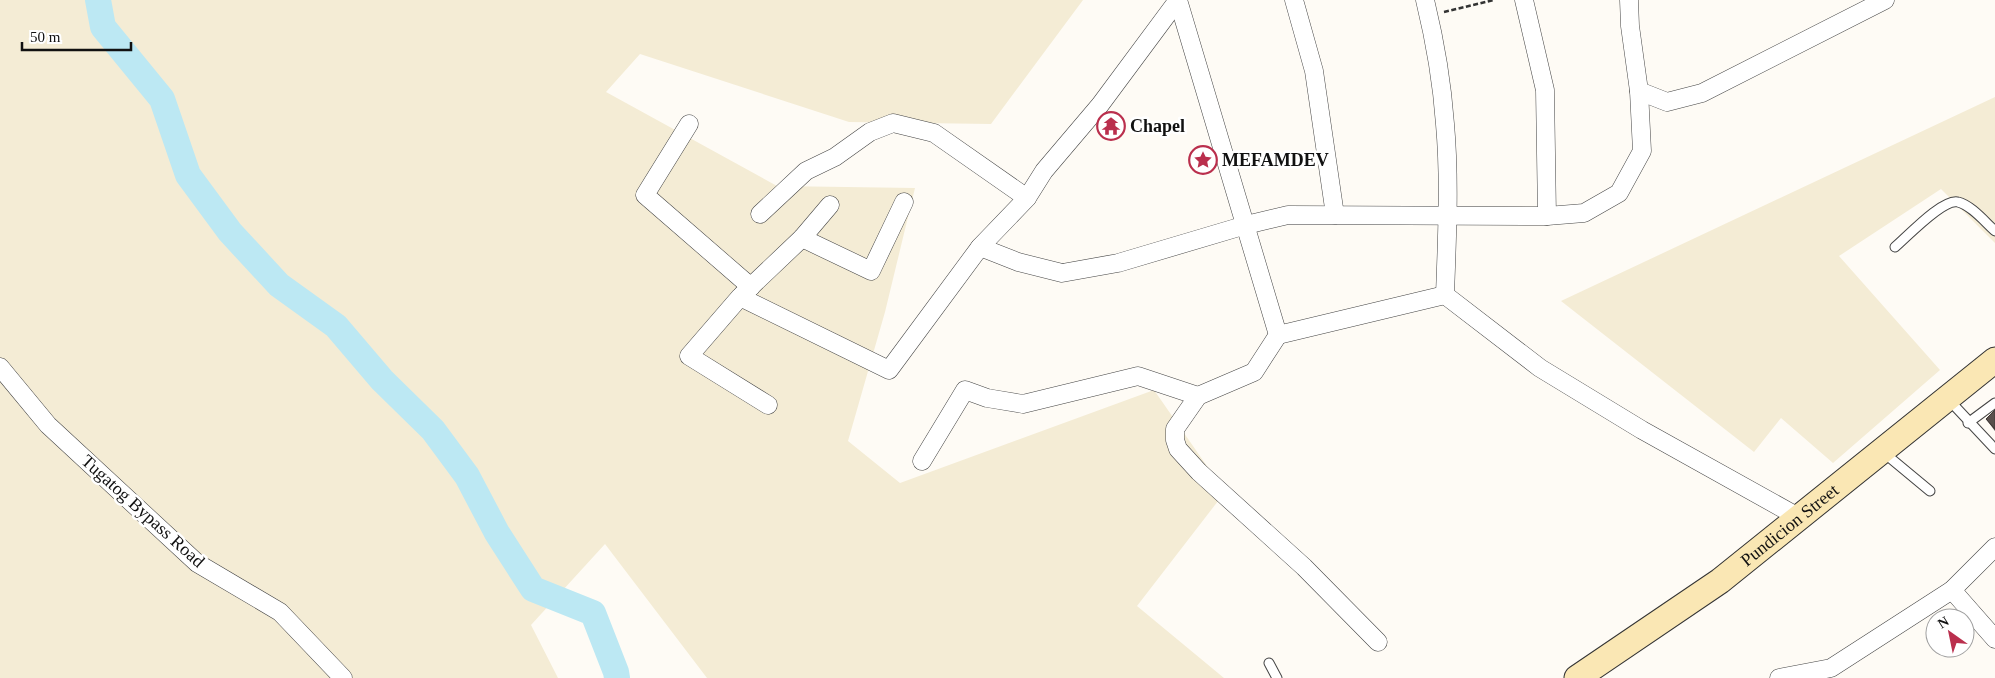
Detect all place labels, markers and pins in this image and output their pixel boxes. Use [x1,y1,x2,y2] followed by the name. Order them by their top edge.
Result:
[1096,111,1126,141] temple icon: Chapel
[1130,116,1185,136] place label: Chapel
[1188,145,1218,175] place icon: MEFAMDEV
[1222,150,1329,170] place label: MEFAMDEV

